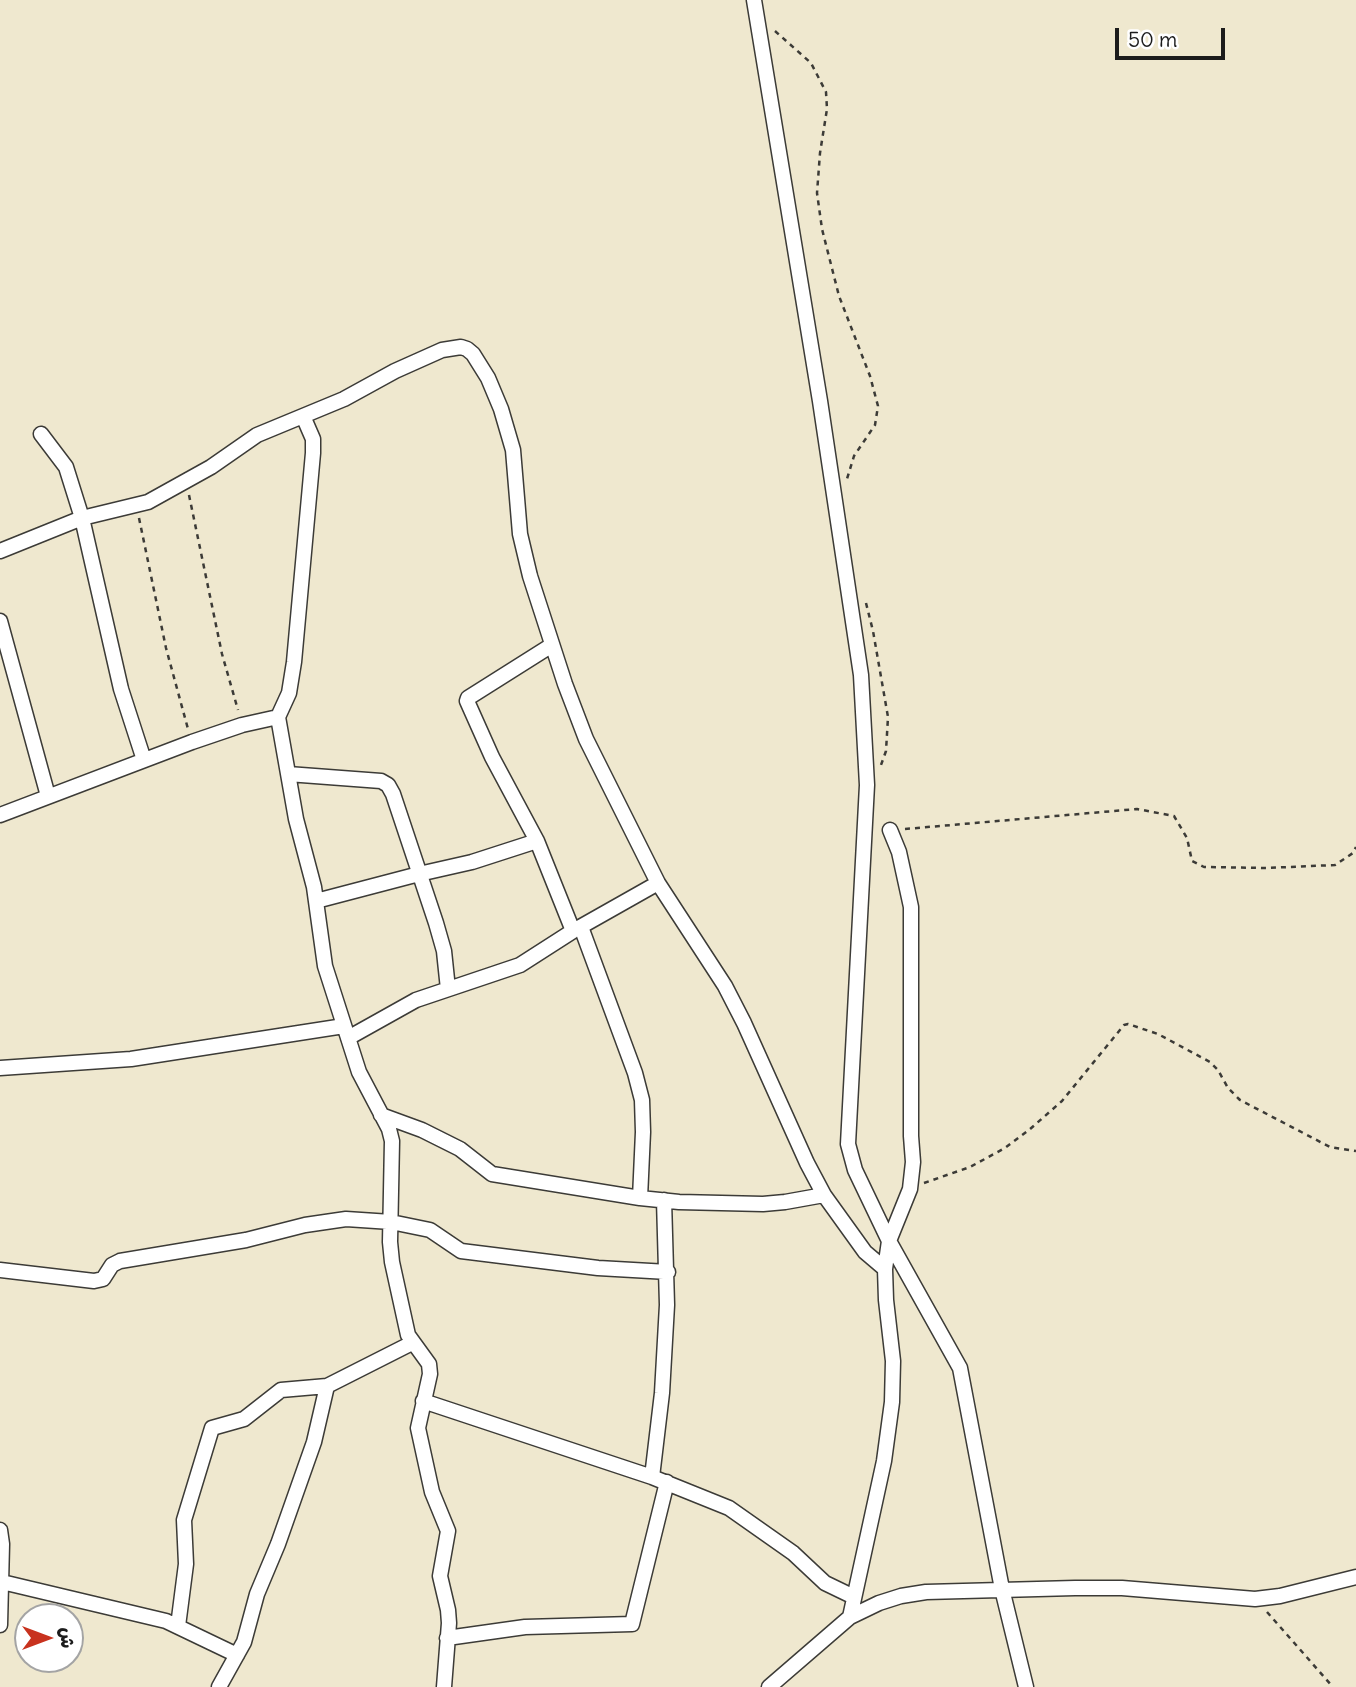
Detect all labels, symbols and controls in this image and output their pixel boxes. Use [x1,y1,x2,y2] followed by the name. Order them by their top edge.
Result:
[1118,14,1228,58] scale bar
[1128,26,1177,53] text: 50 m
[14,1603,84,1673] north arrow
[56,1628,80,1648] text: ش

